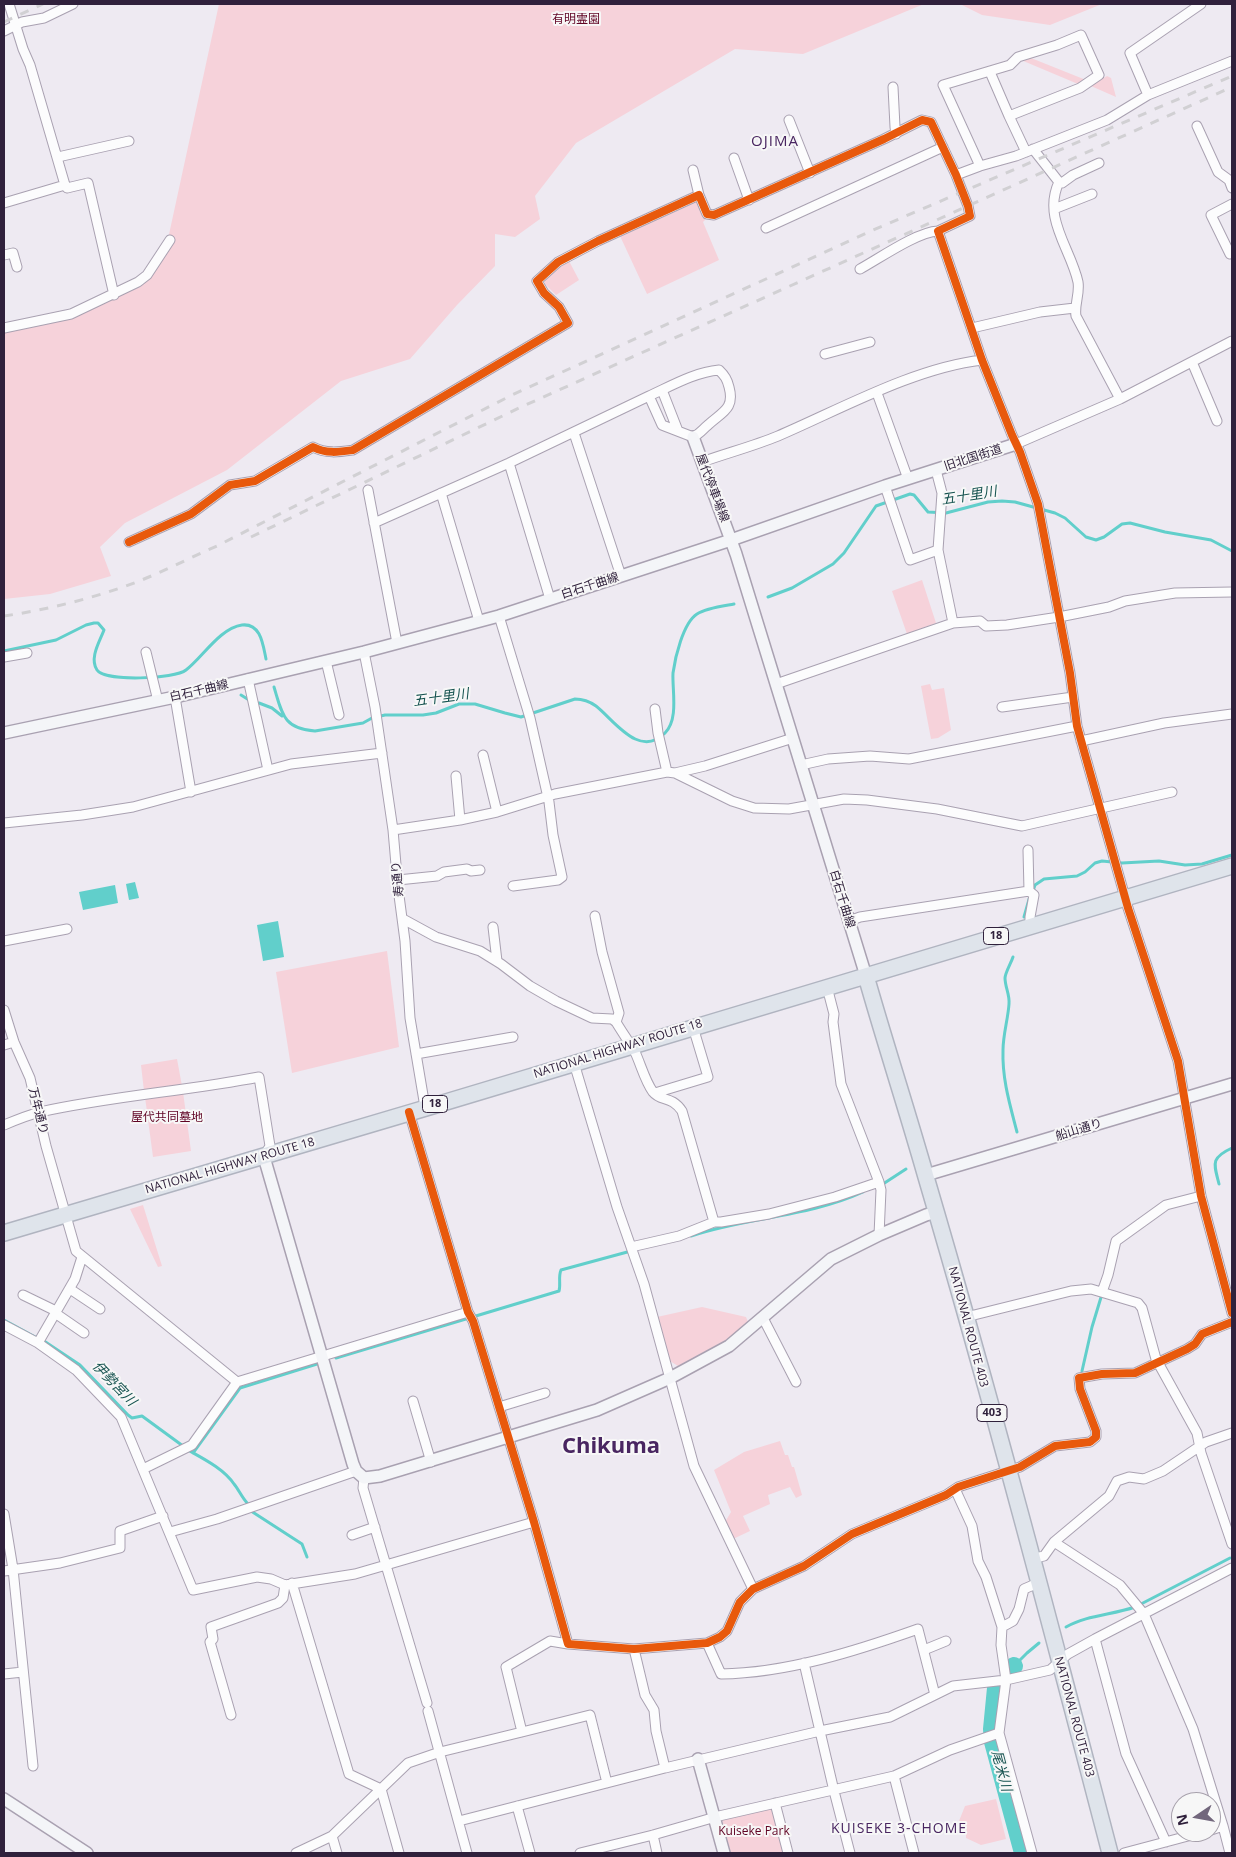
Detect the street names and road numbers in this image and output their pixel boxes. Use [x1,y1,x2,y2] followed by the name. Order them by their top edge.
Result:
[942,442,1004,474] street label: 旧北国街道
[692,452,732,524] street label: 屋代停車場線
[559,570,621,602] street label: 白石千曲線
[168,677,230,705] street label: 白石千曲線
[389,860,407,898] street label: 寿通り
[826,868,858,930] street label: 白石千曲線
[984,928,1008,944] road number: 18
[532,1016,704,1082] street label: NATIONAL HIGHWAY ROUTE 18
[25,1086,51,1136] street label: 万年通り
[422,1096,448,1112] road number: 18
[1054,1116,1104,1144] street label: 船山通り
[144,1135,316,1197] street label: NATIONAL HIGHWAY ROUTE 18
[945,1265,991,1389] street label: NATIONAL ROUTE 403
[977,1405,1007,1422] road number: 403
[1051,1655,1097,1779] street label: NATIONAL ROUTE 403

